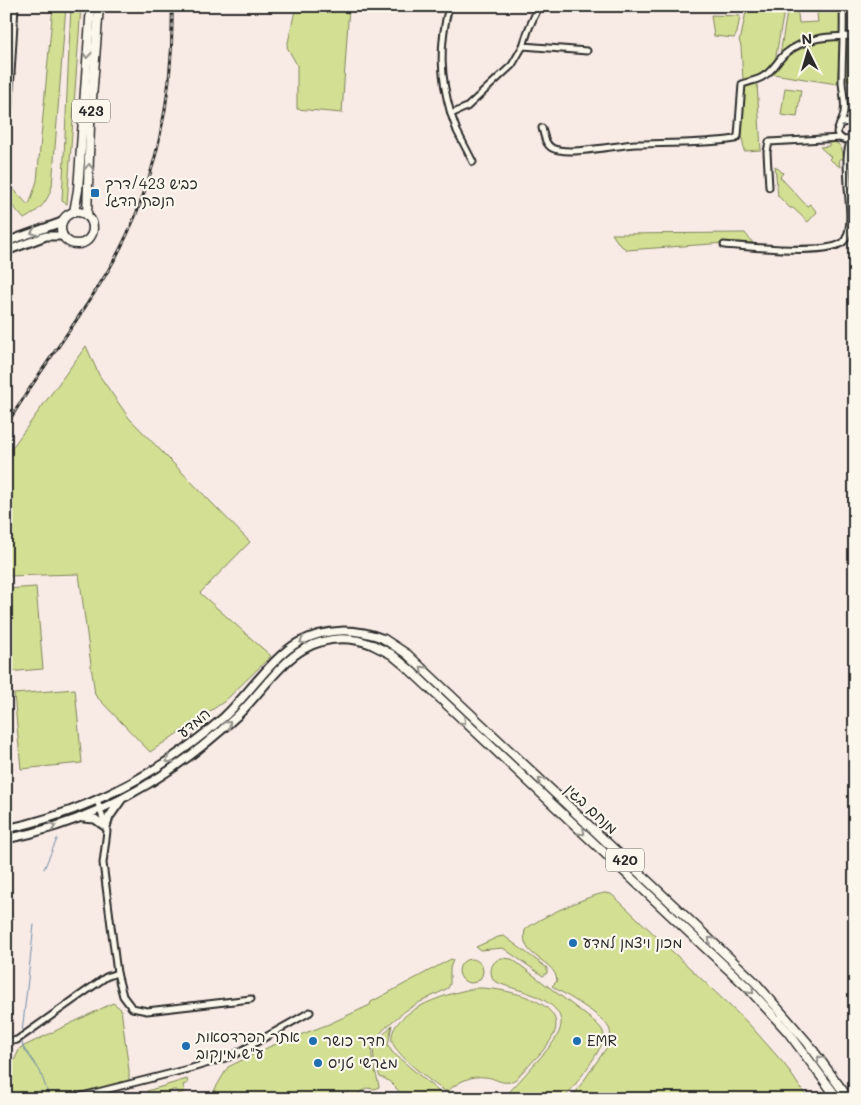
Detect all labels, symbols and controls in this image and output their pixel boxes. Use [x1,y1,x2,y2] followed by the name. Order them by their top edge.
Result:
[784,28,834,78] north arrow
[801,29,813,48] text: N
[82,51,93,59] one-way arrow
[72,100,110,122] road number: 423
[84,163,94,170] one-way arrow
[105,173,198,210] place label: כביש 423/דרך הנפת הדגל
[89,187,101,199] marker: כביש 423/דרך הנפת הדגל
[30,226,39,236] one-way arrow
[299,635,308,645] one-way arrow
[419,666,428,675] one-way arrow
[173,703,214,742] street label: המדע
[458,715,467,724] one-way arrow
[223,721,232,730] one-way arrow
[165,754,175,763] one-way arrow
[537,778,546,787] one-way arrow
[561,779,622,838] street label: מנחם בגין
[49,822,57,832] one-way arrow
[576,826,585,835] one-way arrow
[606,848,644,872] road number: 420
[583,932,682,952] place label: מכון ויצמן למדע
[567,937,579,949] marker: מכון ויצמן למדע
[707,937,716,946] one-way arrow
[745,986,754,995] one-way arrow
[195,1026,300,1063] place label: אתר הפרדסאות ע"ש מינקוב
[323,1030,385,1050] place label: חדר כושר
[587,1030,617,1050] place label: EMR
[307,1035,319,1047] marker: חדר כושר
[571,1035,583,1047] marker: EMR
[180,1040,192,1052] marker: אתר הפרדסאות ע"ש מינקוב
[328,1052,398,1072] place label: מגרשי טניס
[818,1056,826,1065] one-way arrow
[312,1057,324,1069] marker: מגרשי טניס

